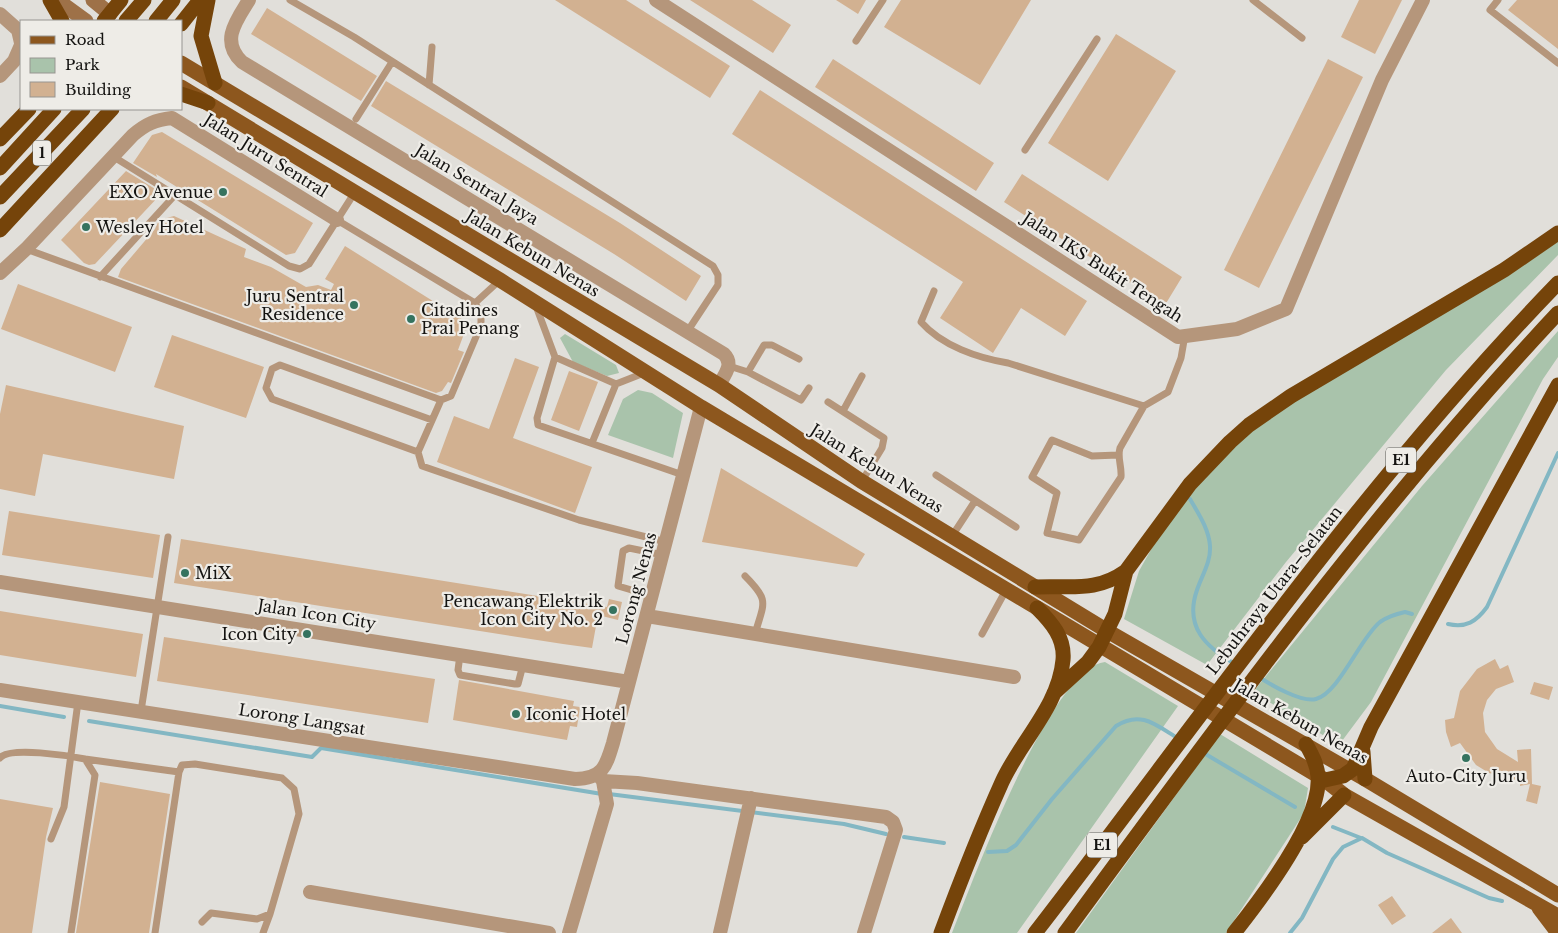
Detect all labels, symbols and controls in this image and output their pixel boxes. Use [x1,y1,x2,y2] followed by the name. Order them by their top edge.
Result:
[20,20,182,110] legend
[65,30,105,49] text: Road
[65,55,101,74] text: Park
[65,80,132,99] text: Building
[199,108,332,201] street label: Jalan Juru Sentral
[410,138,542,229] street label: Jalan Sentral Jaya
[33,140,51,166] road number: 1
[109,182,213,202] place label: EXO Avenue
[217,186,229,198] marker: EXO Avenue
[461,204,604,301] street label: Jalan Kebun Nenas
[1017,206,1187,326] street label: Jalan IKS Bukit Tengah
[95,217,204,237] place label: Wesley Hotel
[80,221,92,233] marker: Wesley Hotel
[244,286,344,324] place label: Juru Sentral Residence
[348,299,360,311] marker: Juru Sentral Residence
[421,300,519,338] place label: Citadines Prai Penang
[405,313,417,325] marker: Citadines Prai Penang
[805,418,947,517] street label: Jalan Kebun Nenas
[1386,448,1416,472] road number: E1
[1202,502,1346,678] street label: Lebuhraya Utara–Selatan
[611,530,661,646] street label: Lorong Nenas
[195,563,232,583] place label: MiX
[179,567,191,579] marker: MiX
[443,591,603,629] place label: Pencawang Elektrik Icon City No. 2
[256,595,378,633] street label: Jalan Icon City
[607,604,619,616] marker: Pencawang Elektrik Icon City No. 2
[222,624,297,644] place label: Icon City
[301,628,313,640] marker: Icon City
[1228,673,1372,768] street label: Jalan Kebun Nenas
[237,699,367,739] street label: Lorong Langsat
[526,704,626,724] place label: Iconic Hotel
[510,708,522,720] marker: Iconic Hotel
[1460,752,1472,764] marker: Auto-City Juru
[1405,766,1527,786] place label: Auto-City Juru
[1087,832,1117,858] road number: E1

